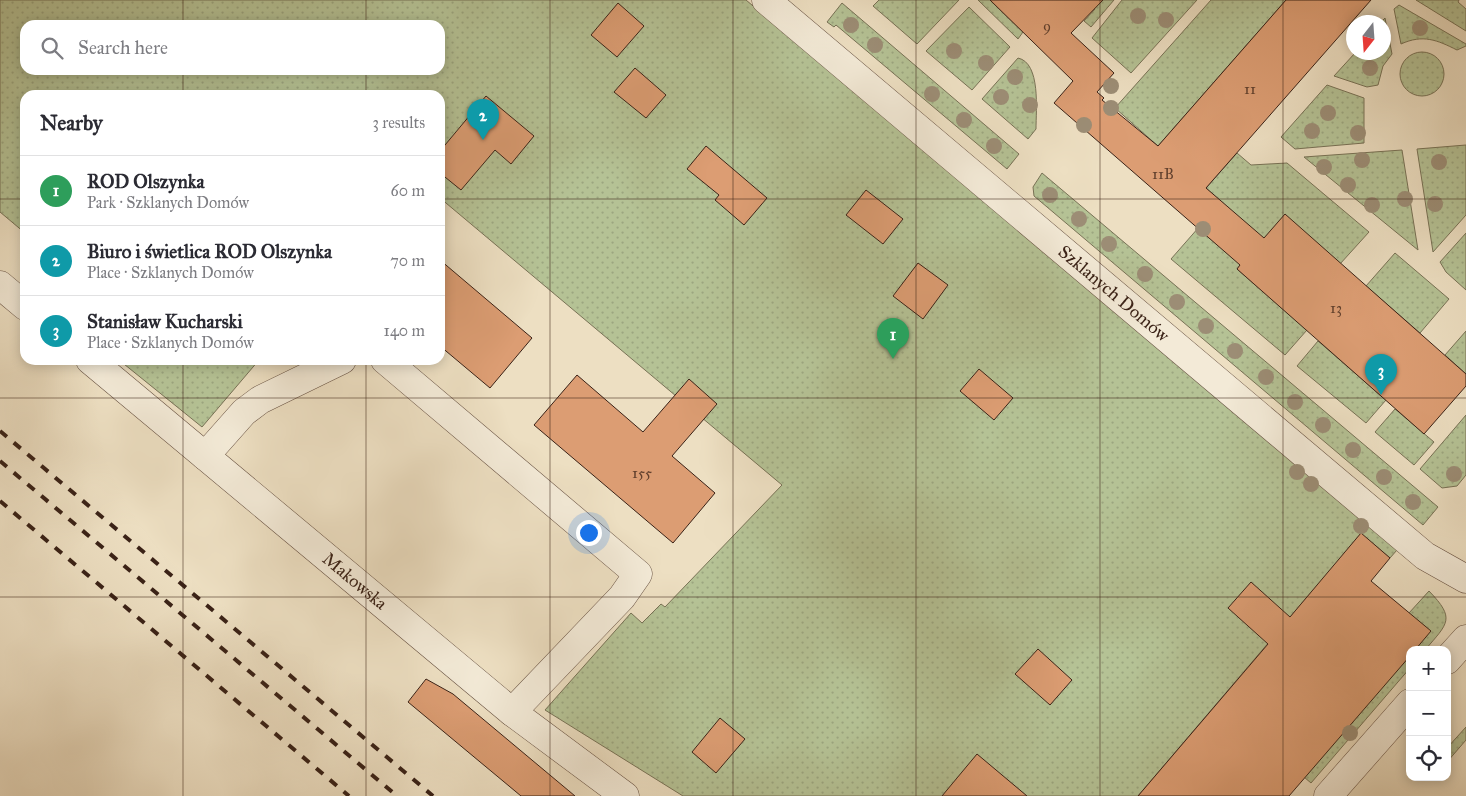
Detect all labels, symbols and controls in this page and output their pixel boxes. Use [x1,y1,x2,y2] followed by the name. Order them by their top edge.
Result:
[1346,15,1391,60] north arrow
[1043,17,1051,35] house number: 9
[20,20,445,75] search box
[38,34,66,62] icon: search
[78,36,168,59] text: Search here
[1244,80,1256,98] house number: 11
[467,99,499,140] pin: 2
[40,110,103,136] text: Nearby
[372,113,425,132] text: 3 results
[1152,165,1174,183] house number: 11B
[87,170,205,193] text: ROD Olszynka
[53,181,59,200] text: 1
[391,181,425,200] text: 60 m
[87,193,249,212] text: Park · Szklanych Domów
[87,240,332,263] text: Biuro i świetlica ROD Olszynka
[1054,240,1174,346] street label: Szklanych Domów
[52,251,60,270] text: 2
[390,251,425,270] text: 70 m
[87,263,254,282] text: Place · Szklanych Domów
[1330,299,1342,317] house number: 13
[87,310,243,333] text: Stanisław Kucharski
[877,318,909,359] pin: 1
[53,321,59,340] text: 3
[384,321,425,340] text: 140 m
[87,333,254,352] text: Place · Szklanych Domów
[1365,354,1397,395] pin: 3
[632,464,652,482] house number: 155
[576,520,602,546] your location
[318,548,392,615] street label: Makowska
[1406,646,1451,781] map controls
[1406,646,1451,691] button: +
[1406,691,1451,736] button: −
[1406,736,1451,781] button: locate

